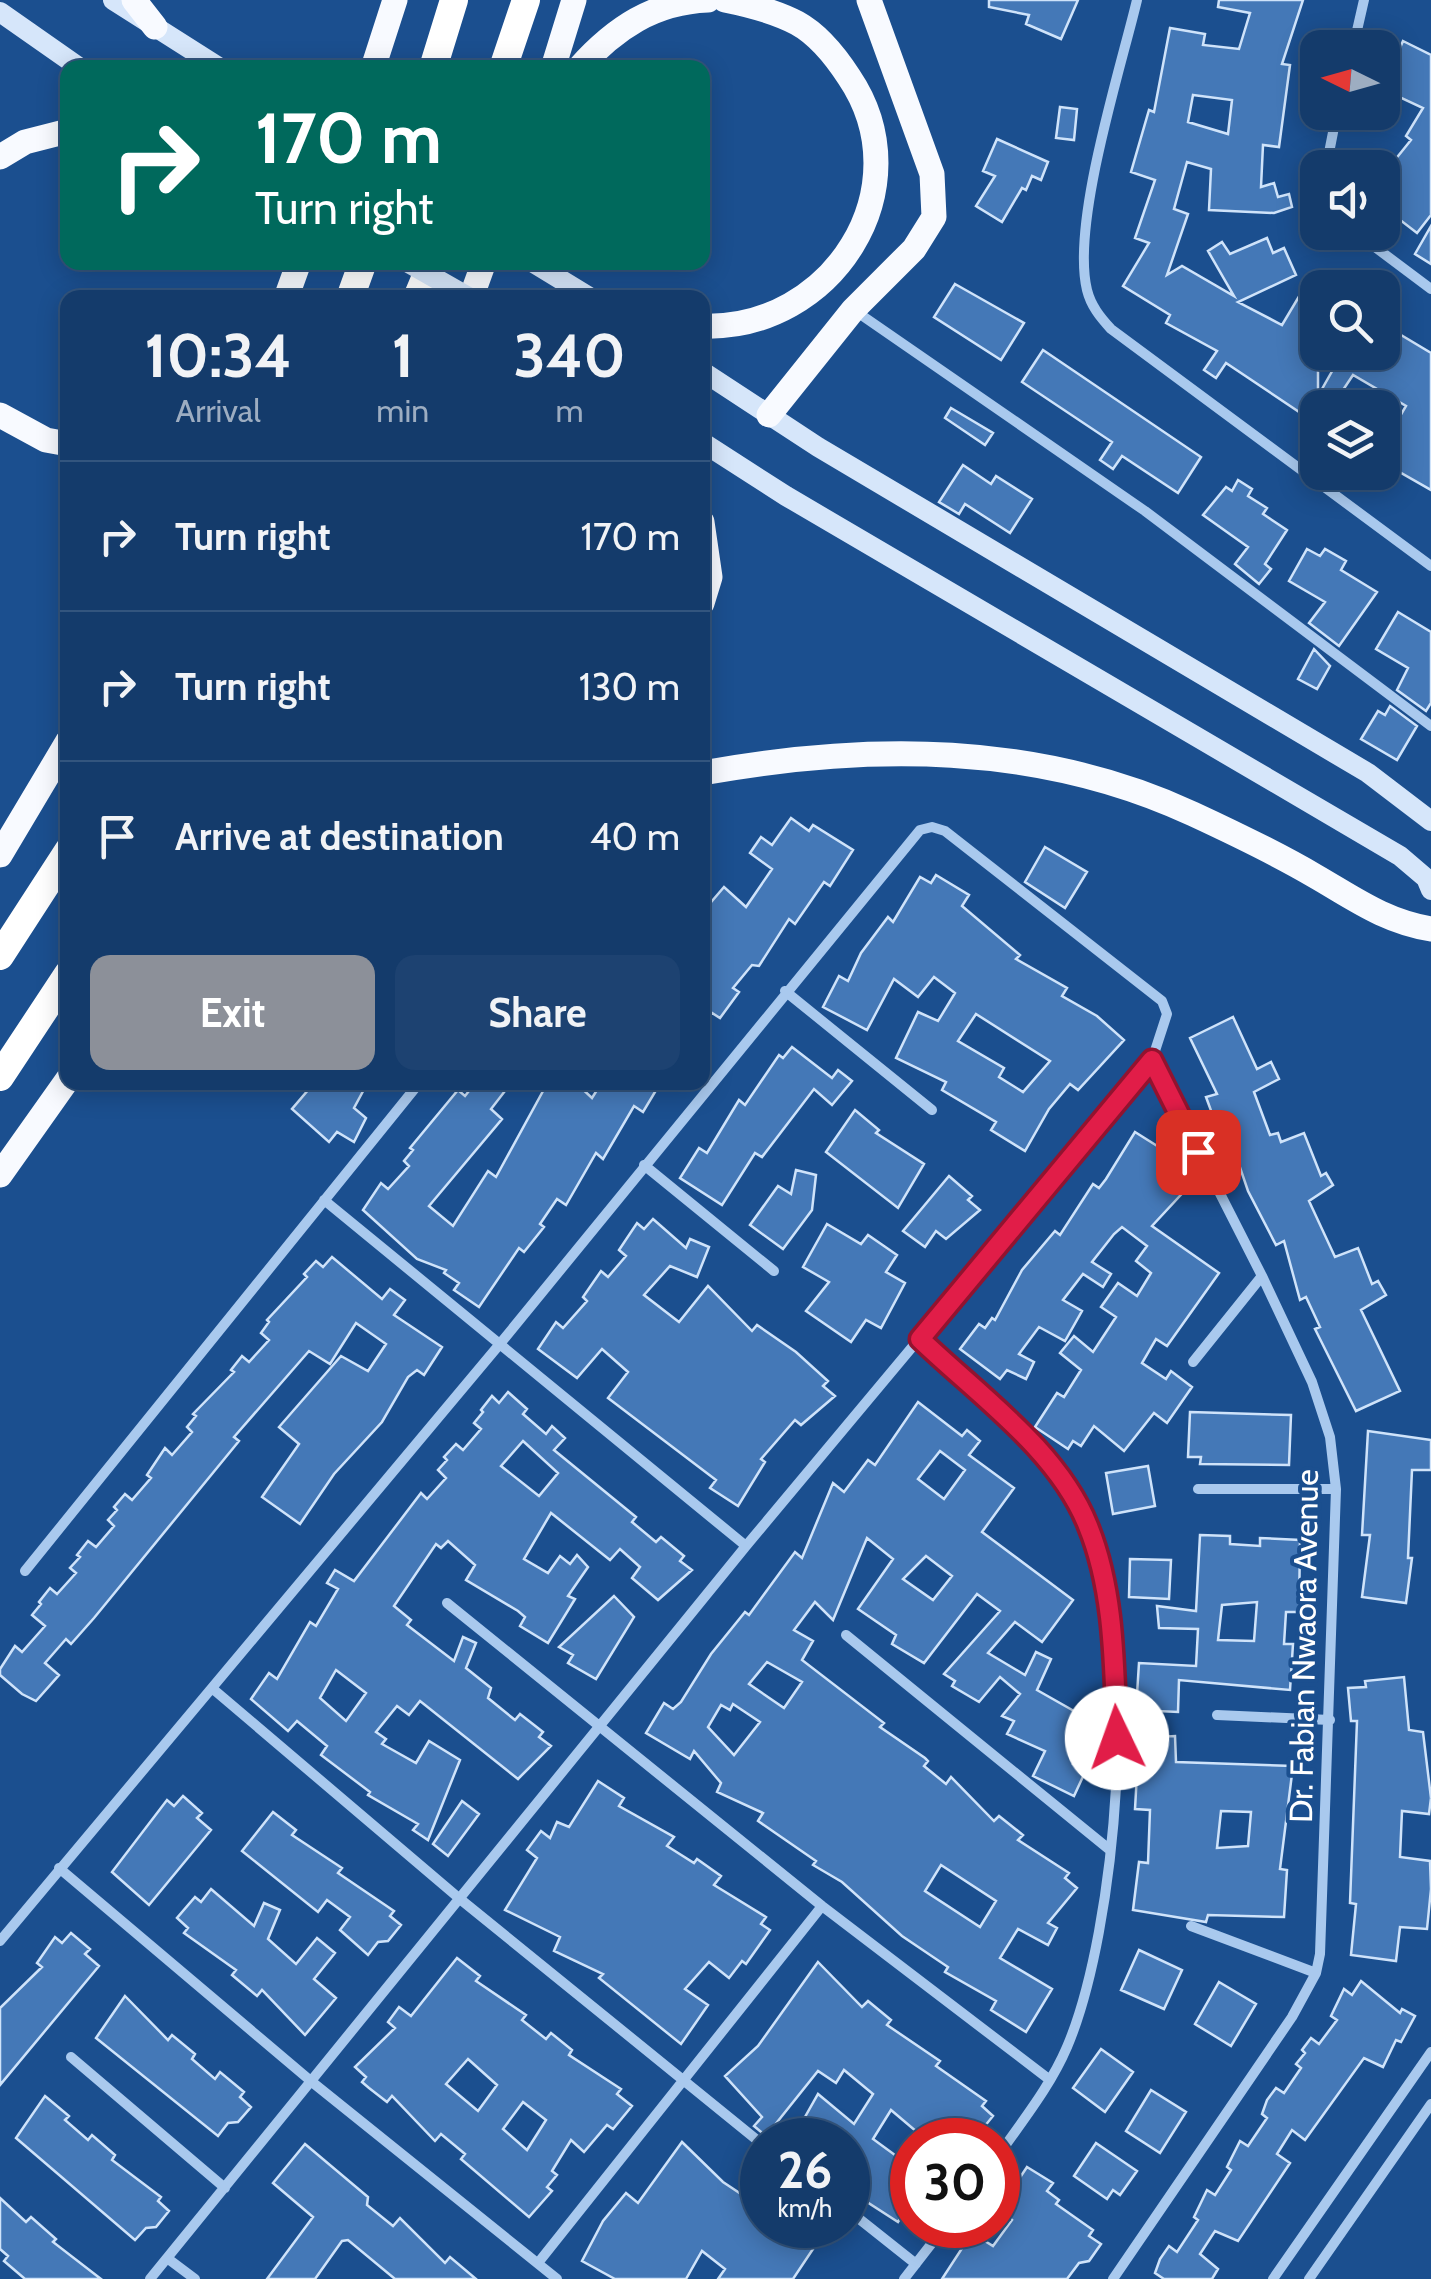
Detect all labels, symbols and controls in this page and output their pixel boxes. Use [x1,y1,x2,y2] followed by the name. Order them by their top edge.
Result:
[1300,30,1400,130] north arrow
[1300,30,1400,490] map controls
[255,95,442,181] text: 170 m
[90,100,220,230] icon: right
[1300,150,1400,250] button: sound
[255,181,434,235] text: Turn right
[1300,270,1400,370] button: search
[144,319,292,392] text: 10:34
[392,319,414,392] text: 1
[514,319,626,392] text: 340
[1300,390,1400,490] button: layers
[176,391,261,430] text: Arrival
[376,391,429,430] text: min
[555,391,584,430] text: m
[90,509,145,564] icon: right
[175,513,331,560] text: Turn right
[580,513,680,560] text: 170 m
[90,659,145,714] icon: right
[175,663,331,710] text: Turn right
[579,663,680,710] text: 130 m
[90,809,145,864] icon: arrive
[175,813,504,860] text: Arrive at destination
[590,813,680,860] text: 40 m
[90,955,375,1070] button: Exit
[395,955,680,1070] button: Share
[1156,1110,1241,1195] pin
[1171,1125,1226,1180] icon: arrive
[1281,1469,1326,1823] street label: Dr. Fabian Nwaora Avenue
[1065,1686,1169,1790] position arrow
[890,2118,1020,2248] speed limit sign: 30
[778,2140,832,2201] text: 26
[778,2193,832,2223] text: km/h

